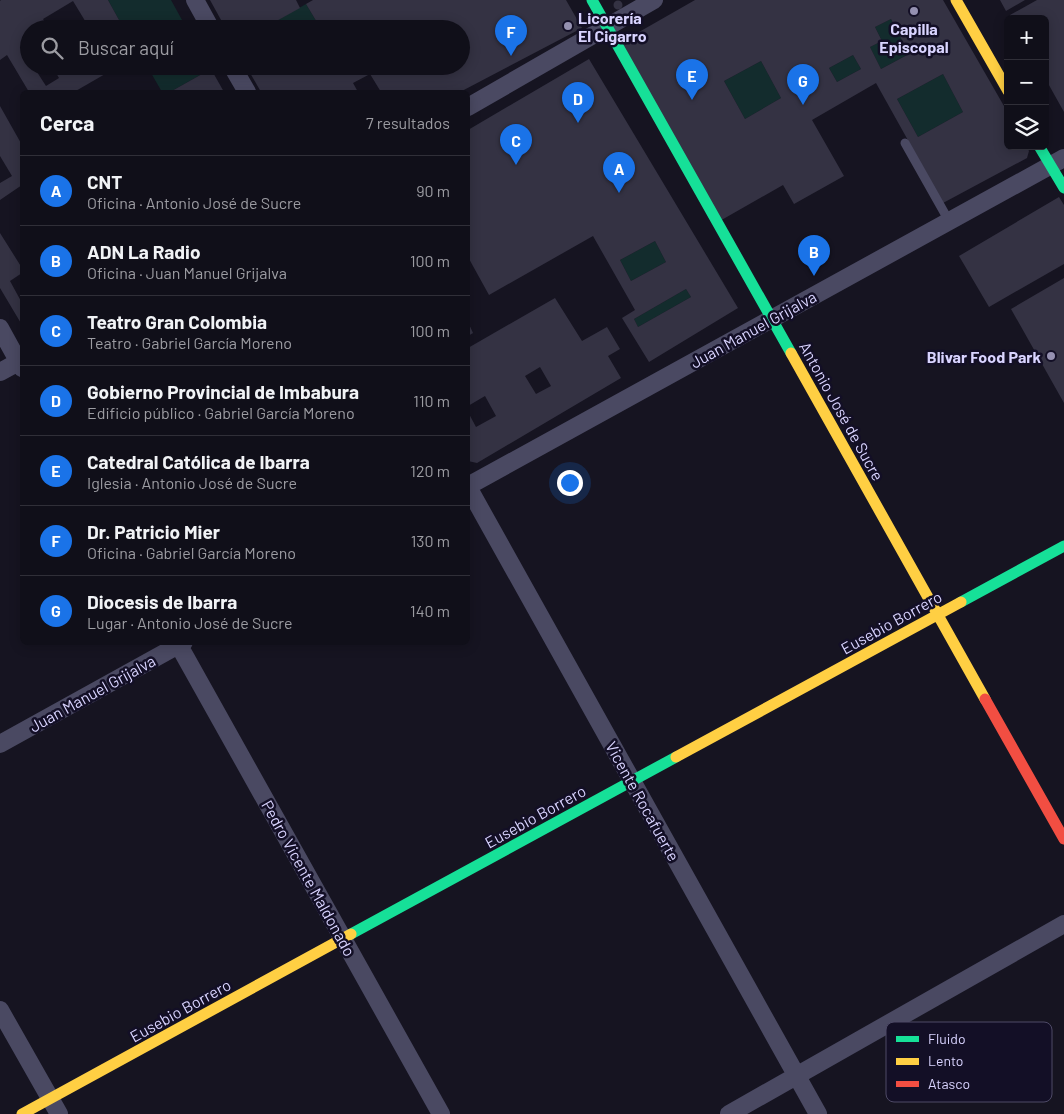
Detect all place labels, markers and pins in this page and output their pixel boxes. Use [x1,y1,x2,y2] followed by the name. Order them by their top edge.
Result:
[908,5,920,17] marker: Capilla Episcopal
[578,8,647,45] place label: Licorería El Cigarro
[495,15,527,56] pin: F
[879,19,949,56] place label: Capilla Episcopal
[562,20,574,32] marker: Licorería El Cigarro
[676,59,708,100] pin: E
[787,64,819,105] pin: G
[562,82,594,123] pin: D
[500,124,532,165] pin: C
[603,152,635,193] pin: A
[798,235,830,276] pin: B
[927,347,1041,366] place label: Blivar Food Park
[1045,350,1057,362] marker: Blivar Food Park

